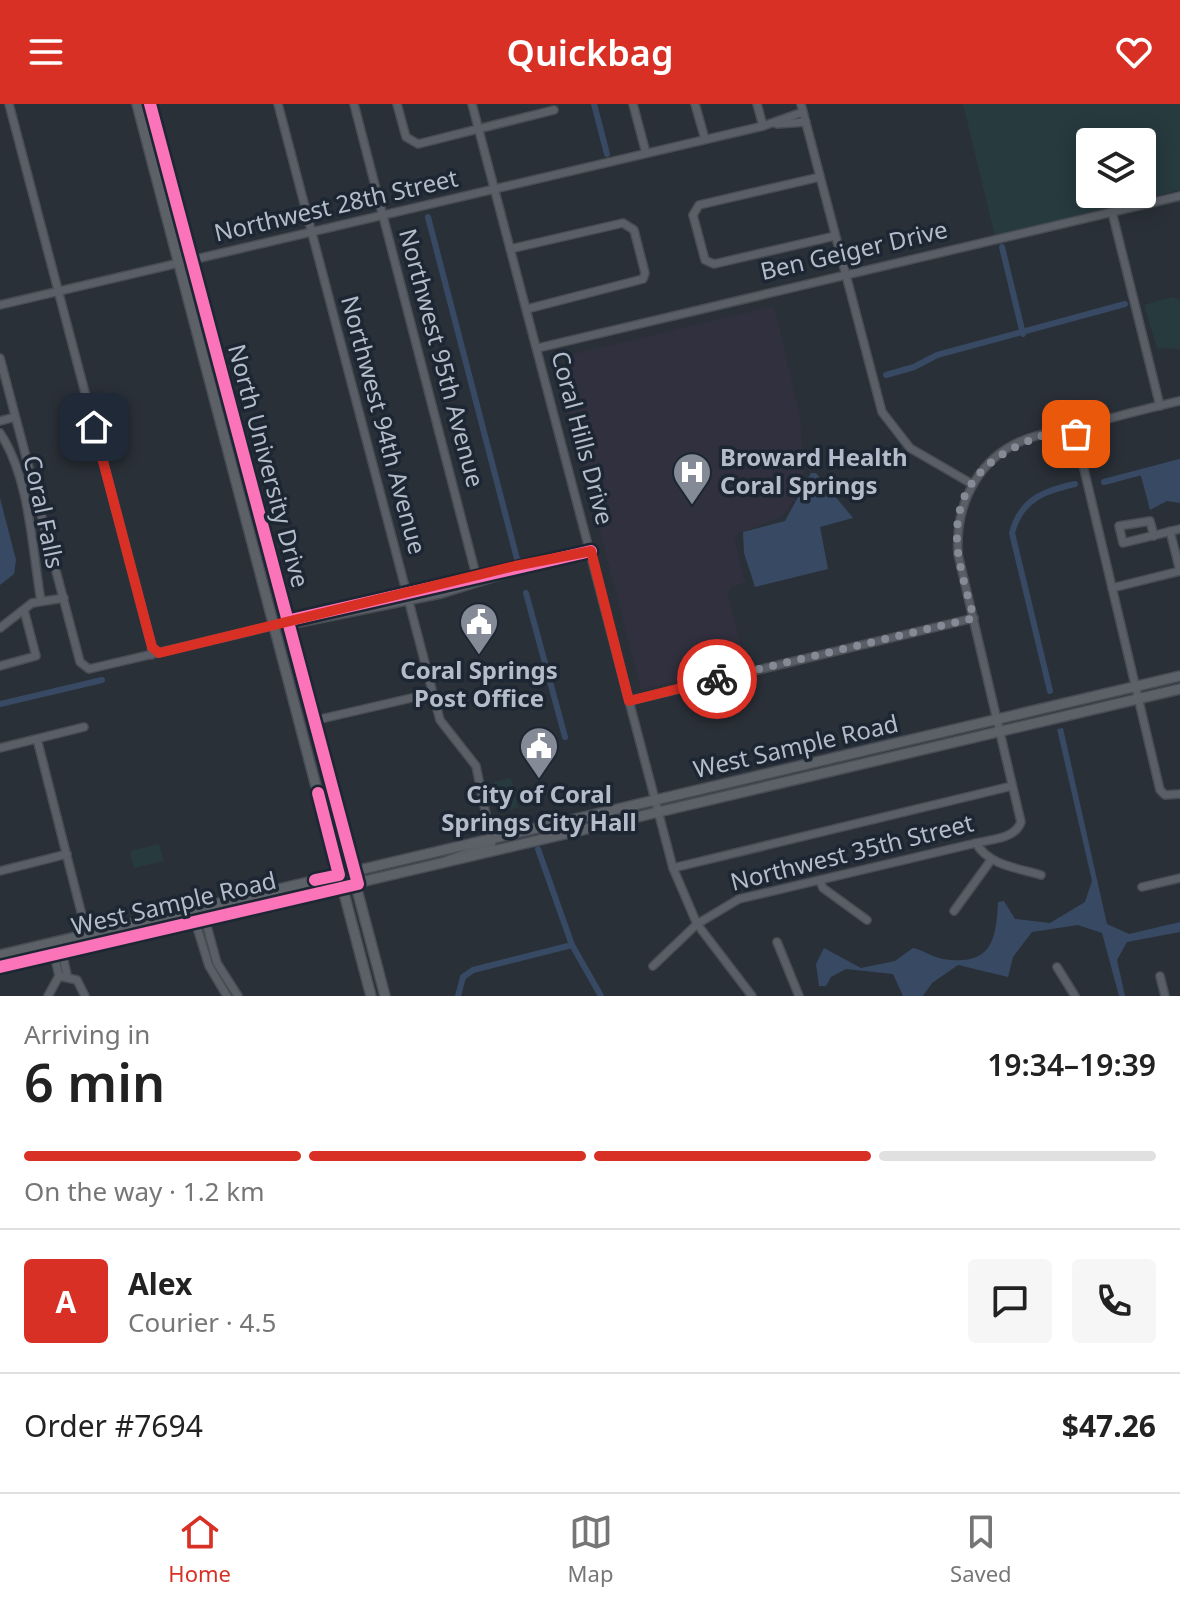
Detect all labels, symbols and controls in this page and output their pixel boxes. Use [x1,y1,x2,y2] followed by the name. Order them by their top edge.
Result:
[507,28,673,77] text: Quickbag
[24,30,68,74] icon: menu
[1112,30,1156,74] icon: heart
[1076,128,1156,208] map controls
[1076,128,1156,208] button: layers
[211,160,461,249] street label: Northwest 28th Street
[757,212,951,287] street label: Ben Geiger Drive
[392,225,493,491] street label: Northwest 95th Avenue
[334,292,435,558] street label: Northwest 94th Avenue
[221,340,318,591] street label: North University Drive
[544,347,622,528] street label: Coral Hills Drive
[60,393,128,461] pin
[1042,400,1110,468] pin
[72,405,116,449] icon: home
[1054,412,1098,456] icon: bag
[720,440,908,501] place label: Broward Health Coral Springs
[671,451,713,506] hospital icon: Broward Health Coral Springs
[16,452,73,571] street label: Coral Falls
[458,601,500,656] public building icon: Coral Springs Post Office
[677,639,757,719] courier
[400,653,558,714] place label: Coral Springs Post Office
[695,657,739,701] icon: bike
[690,706,901,785] street label: West Sample Road
[518,725,560,780] public building icon: City of Coral Springs City Hall
[441,777,637,838] place label: City of Coral Springs City Hall
[727,805,977,898] street label: Northwest 35th Street
[68,863,279,942] street label: West Sample Road
[24,1016,150,1052] text: Arriving in
[987,1044,1156,1085] text: 19:34–19:39
[24,1046,165,1117] text: 6 min
[24,1173,264,1209] text: On the way · 1.2 km
[968,1259,1052,1343] button: chat
[1072,1259,1156,1343] button: phone
[128,1263,192,1304] text: Alex
[56,1281,76,1322] text: A
[128,1304,276,1340] text: Courier · 4.5
[24,1405,203,1446] text: Order #7694
[1062,1405,1156,1446] text: $47.26
[168,1510,231,1588] tab: Home
[568,1510,613,1588] tab: Map
[950,1510,1012,1588] tab: Saved

